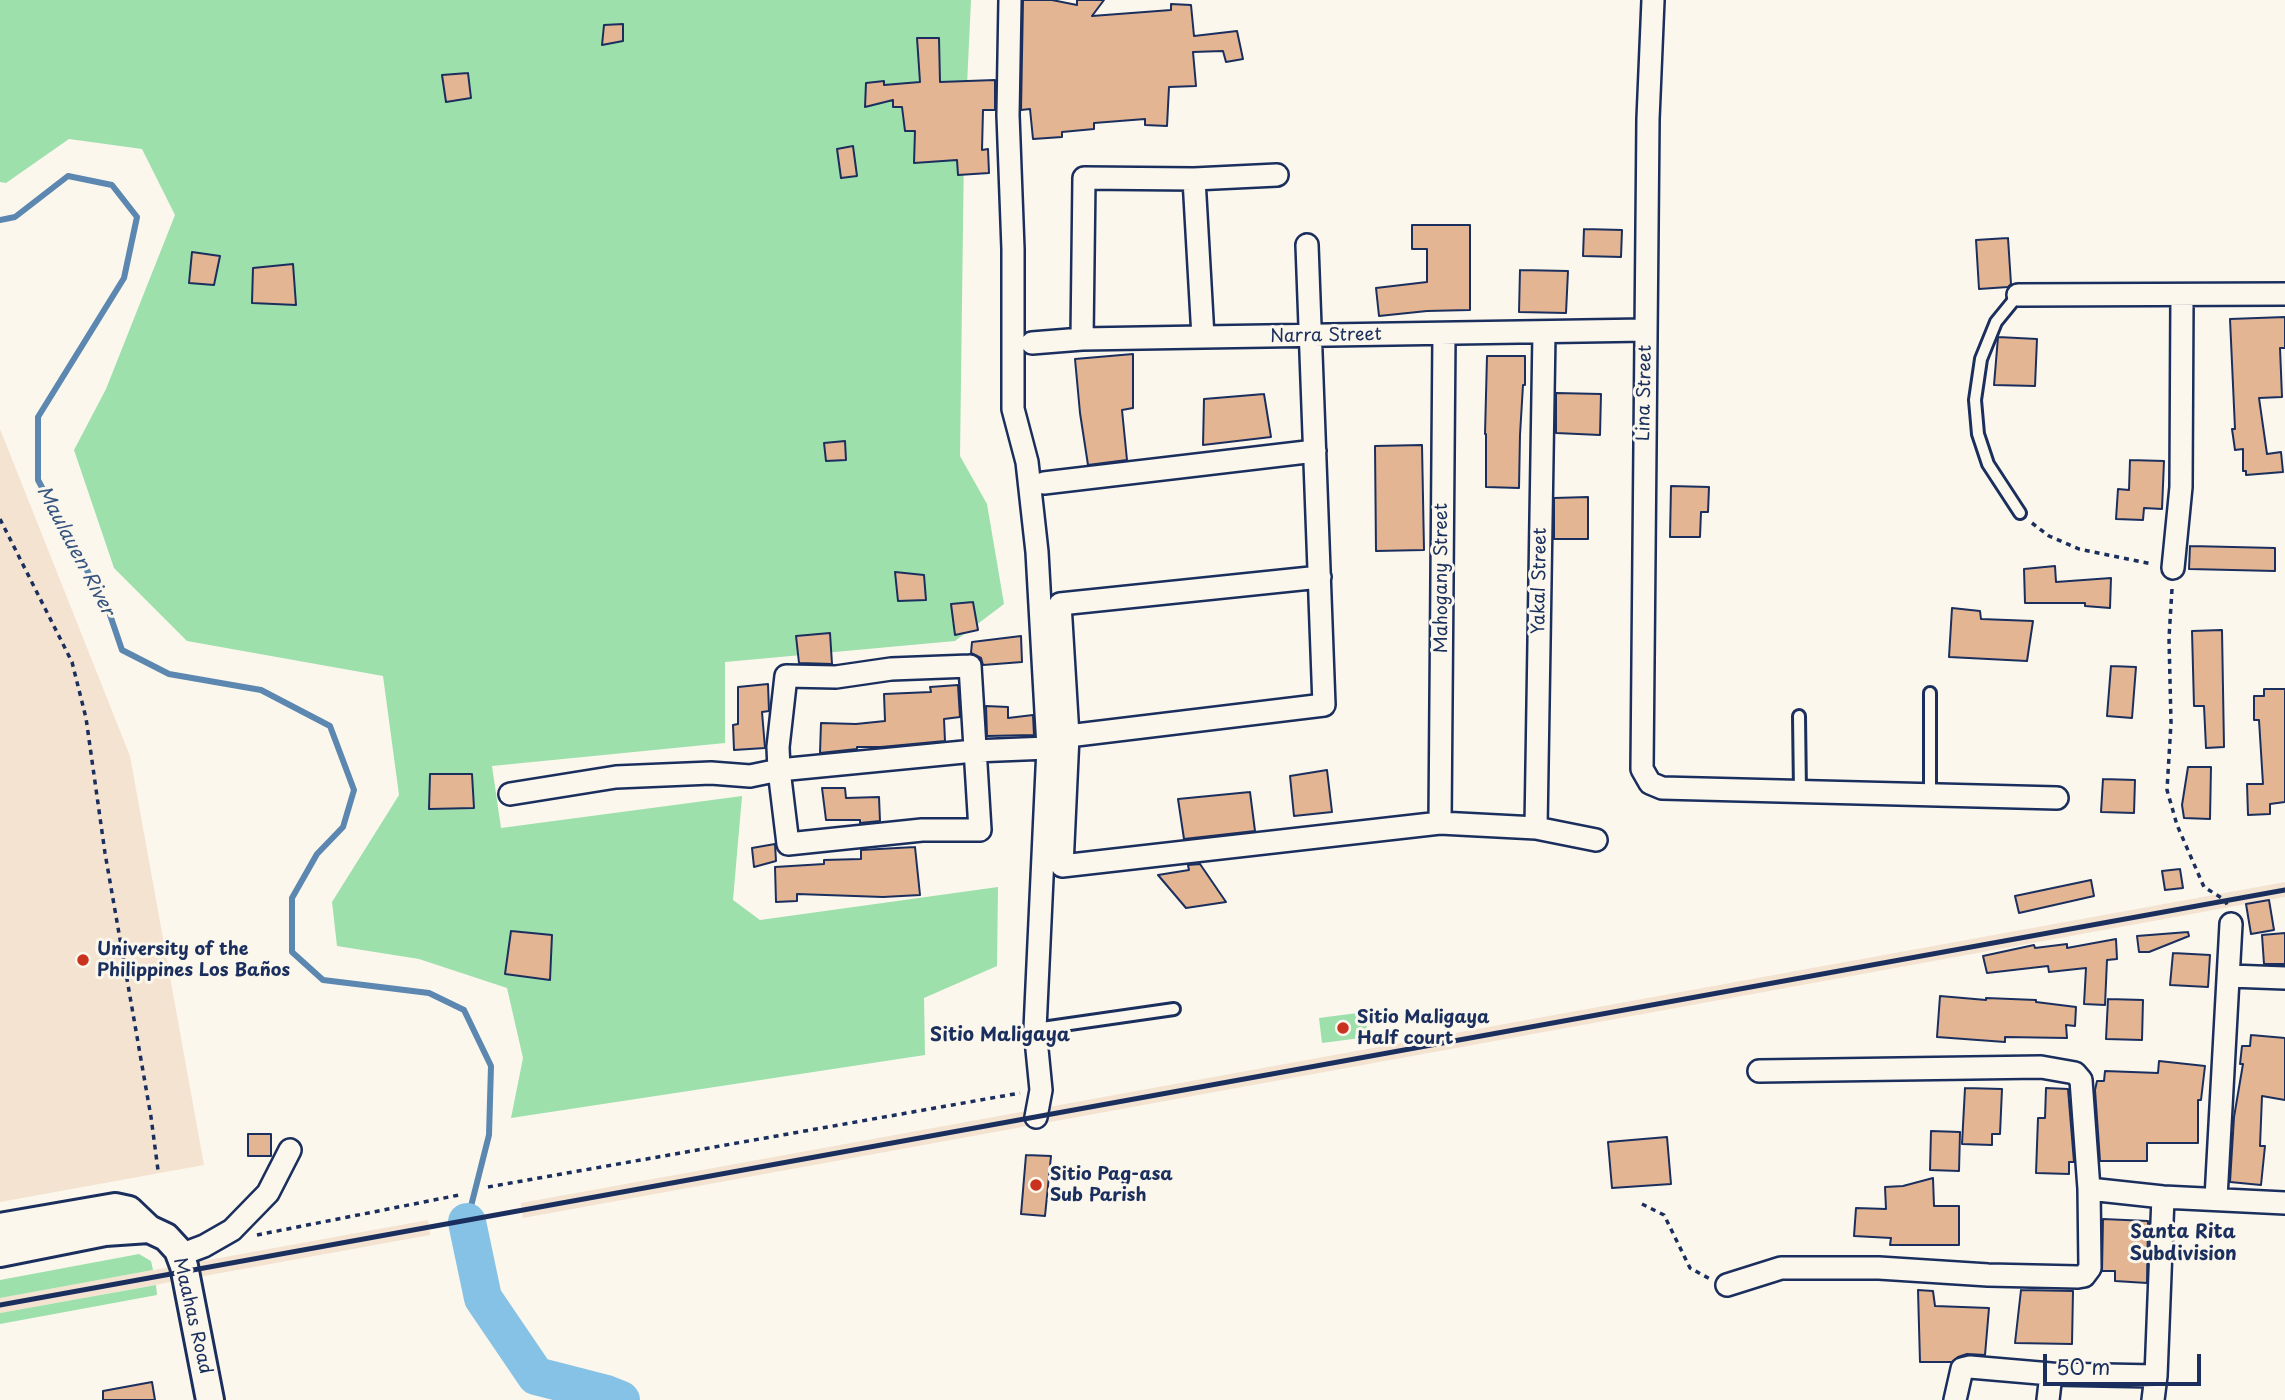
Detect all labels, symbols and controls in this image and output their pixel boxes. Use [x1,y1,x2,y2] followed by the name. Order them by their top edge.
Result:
[1270,324,1382,348] street label: Narra Street
[1633,345,1657,441] street label: Lina Street
[31,482,119,620] water label: Maulauen River
[1431,503,1453,653] street label: Mahogany Street
[1528,527,1552,635] street label: Yakal Street
[97,939,290,982] place label: University of the Philippines Los Baños
[75,952,91,968] marker: University of the Philippines Los Baños
[1357,1007,1490,1050] place label: Sitio Maligaya Half court
[1335,1020,1351,1036] marker: Sitio Maligaya Half court
[930,1025,1070,1047] district label: Sitio Maligaya
[1050,1164,1173,1206] place label: Sitio Pag-asa Sub Parish
[1028,1177,1044,1193] marker: Sitio Pag-asa Sub Parish
[2129,1222,2237,1266] district label: Santa Rita Subdivision
[168,1256,216,1376] street label: Maahas Road
[2047,1340,2204,1384] scale bar
[2056,1350,2110,1382] text: 50 m

